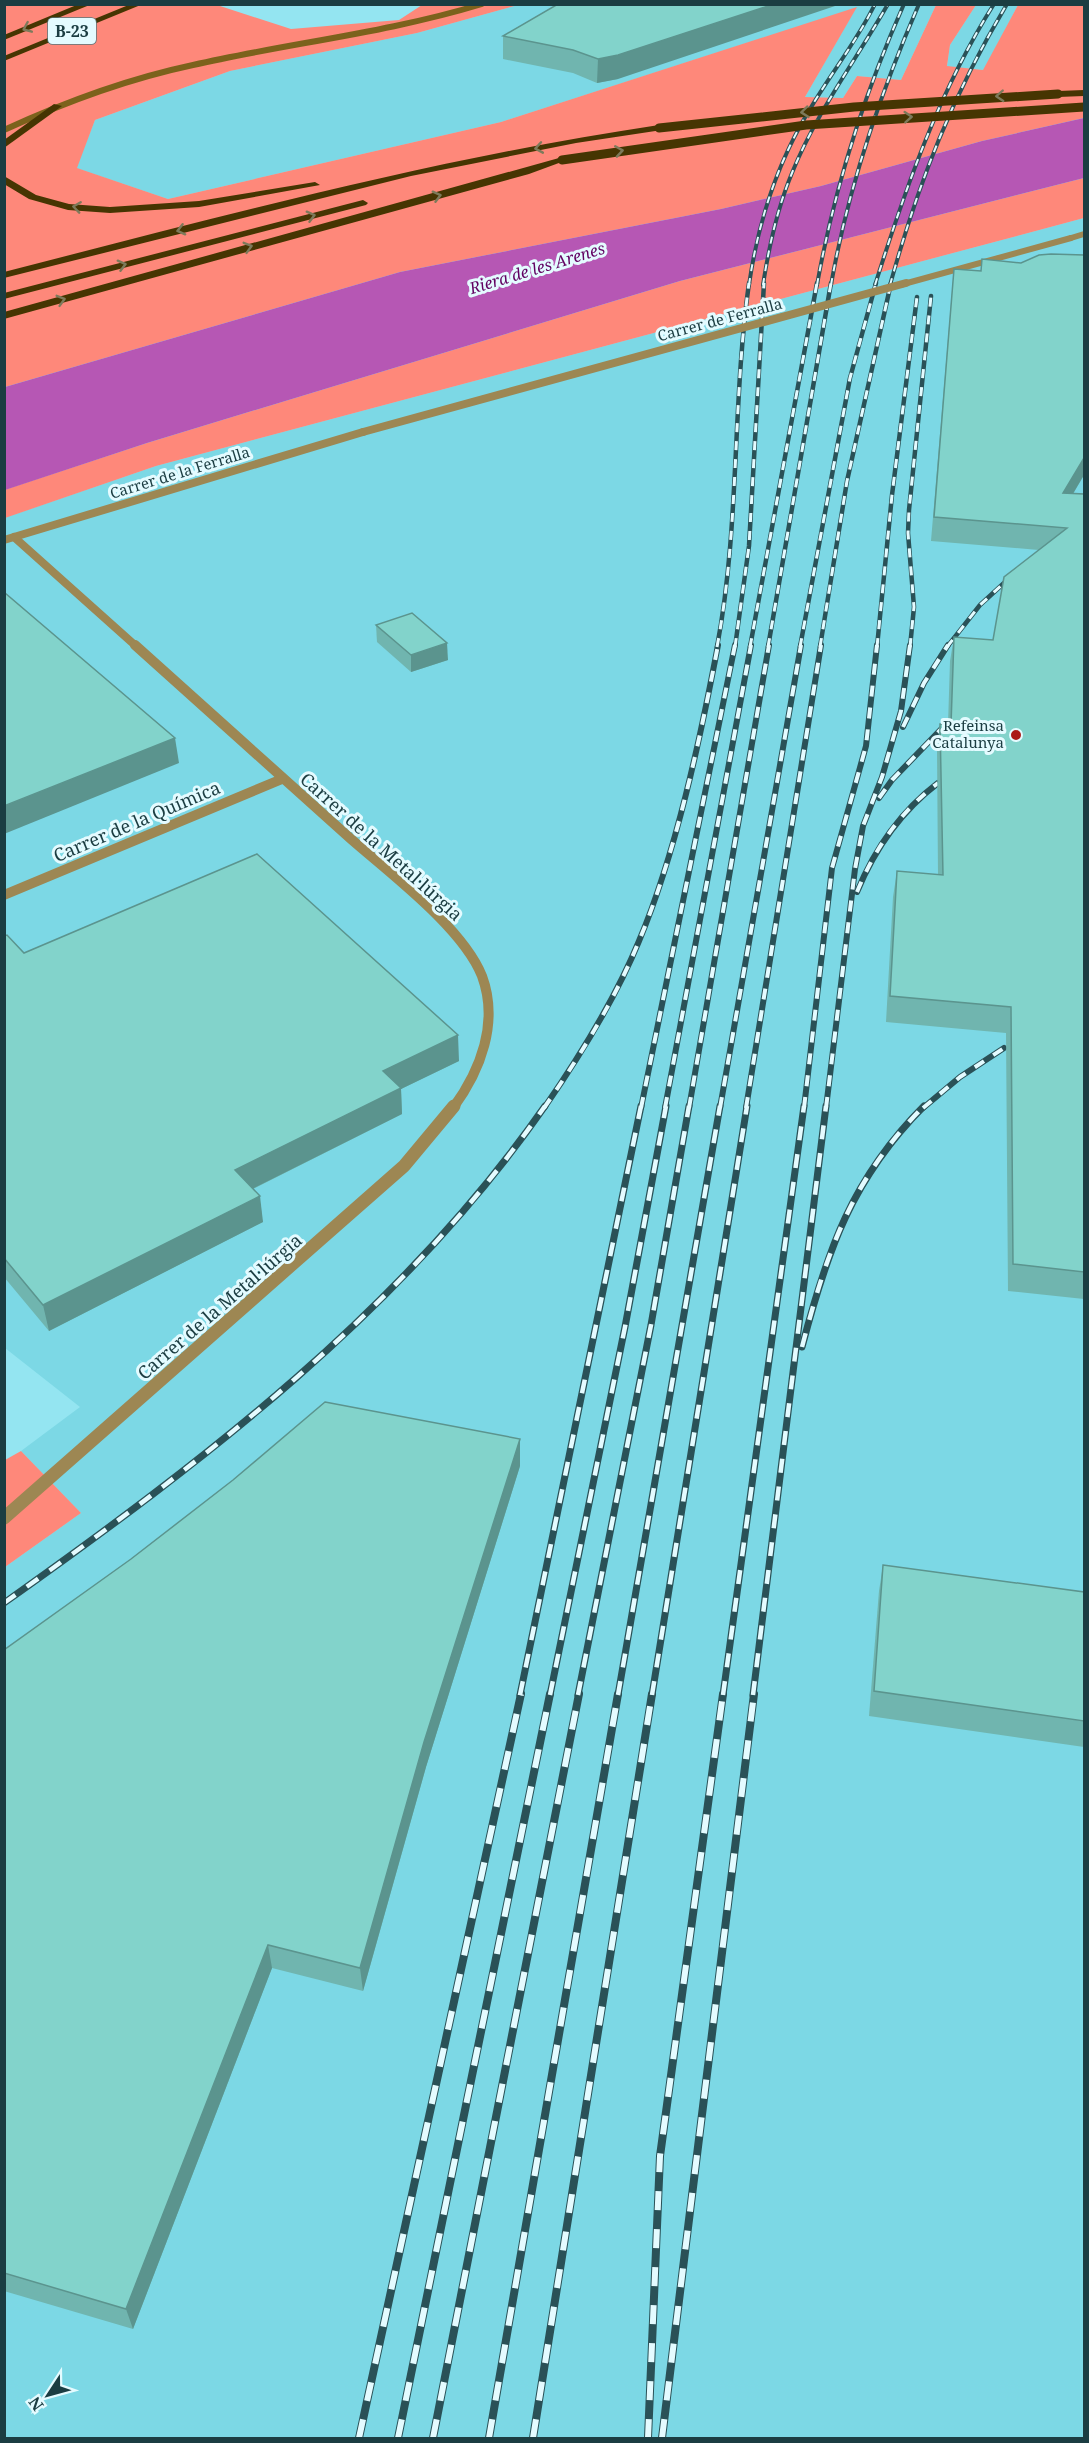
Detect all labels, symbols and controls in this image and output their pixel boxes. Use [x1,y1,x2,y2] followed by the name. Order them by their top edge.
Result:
[48,18,96,44] road number: B-23
[22,21,33,33] one-way arrow
[995,90,1004,103] one-way arrow
[801,105,810,118] one-way arrow
[904,111,913,124] one-way arrow
[534,141,544,153] one-way arrow
[615,145,624,157] one-way arrow
[431,191,441,203] one-way arrow
[73,201,82,213] one-way arrow
[305,210,315,223] one-way arrow
[177,222,187,235] one-way arrow
[465,237,608,299] water label: Riera de les Arenes
[242,242,253,254] one-way arrow
[116,260,127,272] one-way arrow
[655,293,784,345] street label: Carrer de Ferralla
[56,295,66,308] one-way arrow
[107,441,252,503] street label: Carrer de la Ferralla
[932,715,1004,752] place label: Refeinsa Catalunya
[1009,728,1023,742] marker: Refeinsa Catalunya
[295,767,468,926] street label: Carrer de la Metal·lúrgia
[50,775,224,867] street label: Carrer de la Química
[132,1228,307,1384] street label: Carrer de la Metal·lúrgia
[18,2365,78,2425] north arrow
[23,2392,48,2415] text: N

